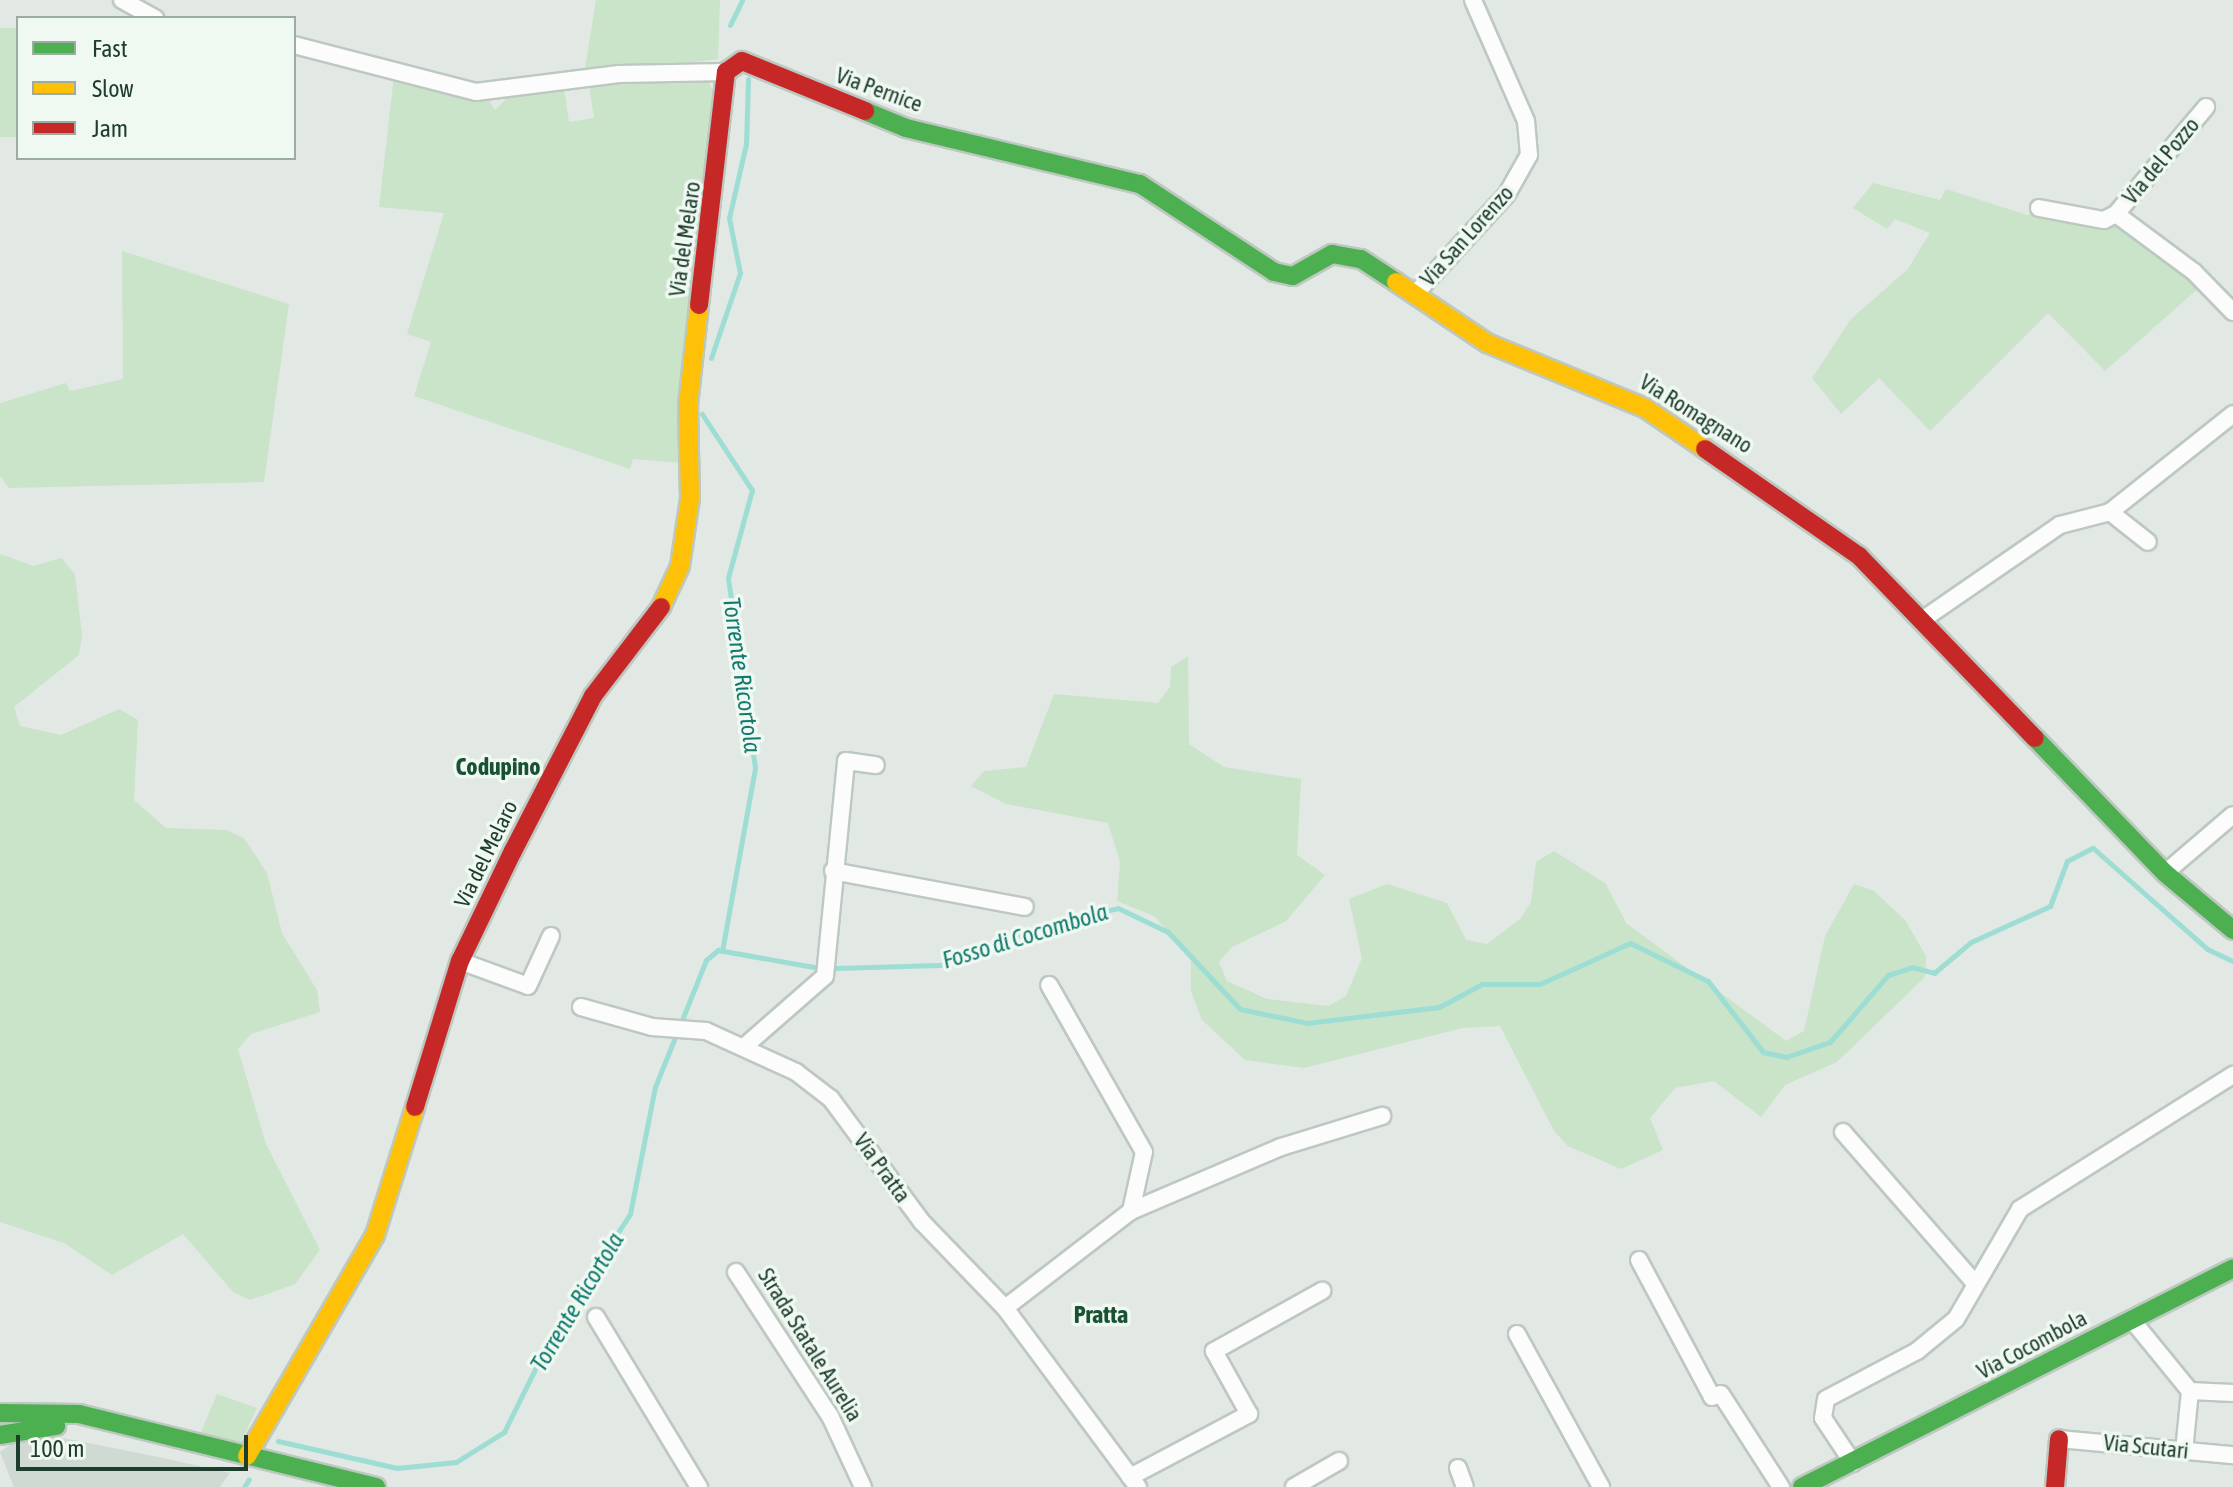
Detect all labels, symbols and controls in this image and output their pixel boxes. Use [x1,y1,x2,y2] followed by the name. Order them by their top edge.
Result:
[16,16,296,160] legend
[92,35,128,62] text: Fast
[832,62,926,118] street label: Via Pernice
[92,75,134,102] text: Slow
[2117,112,2205,210] street label: Via del Pozzo
[92,115,128,142] text: Jam
[664,180,706,298] street label: Via del Melaro
[1415,180,1519,292] street label: Via San Lorenzo
[1635,369,1757,459] street label: Via Romagnano
[717,595,767,755] water label: Torrente Ricortola
[456,753,540,781] district label: Codupino
[449,796,523,912] street label: Via del Melaro
[939,897,1111,975] water label: Fosso di Cocombola
[848,1128,916,1208] street label: Via Pratta
[524,1227,630,1377] water label: Torrente Ricortola
[752,1264,868,1426] street label: Strada Statale Aurelia
[1074,1301,1128,1329] district label: Pratta
[1973,1305,2091,1385] street label: Via Cocombola
[20,1419,252,1469] scale bar
[2102,1429,2190,1465] street label: Via Scutari
[30,1435,84,1462] text: 100 m

